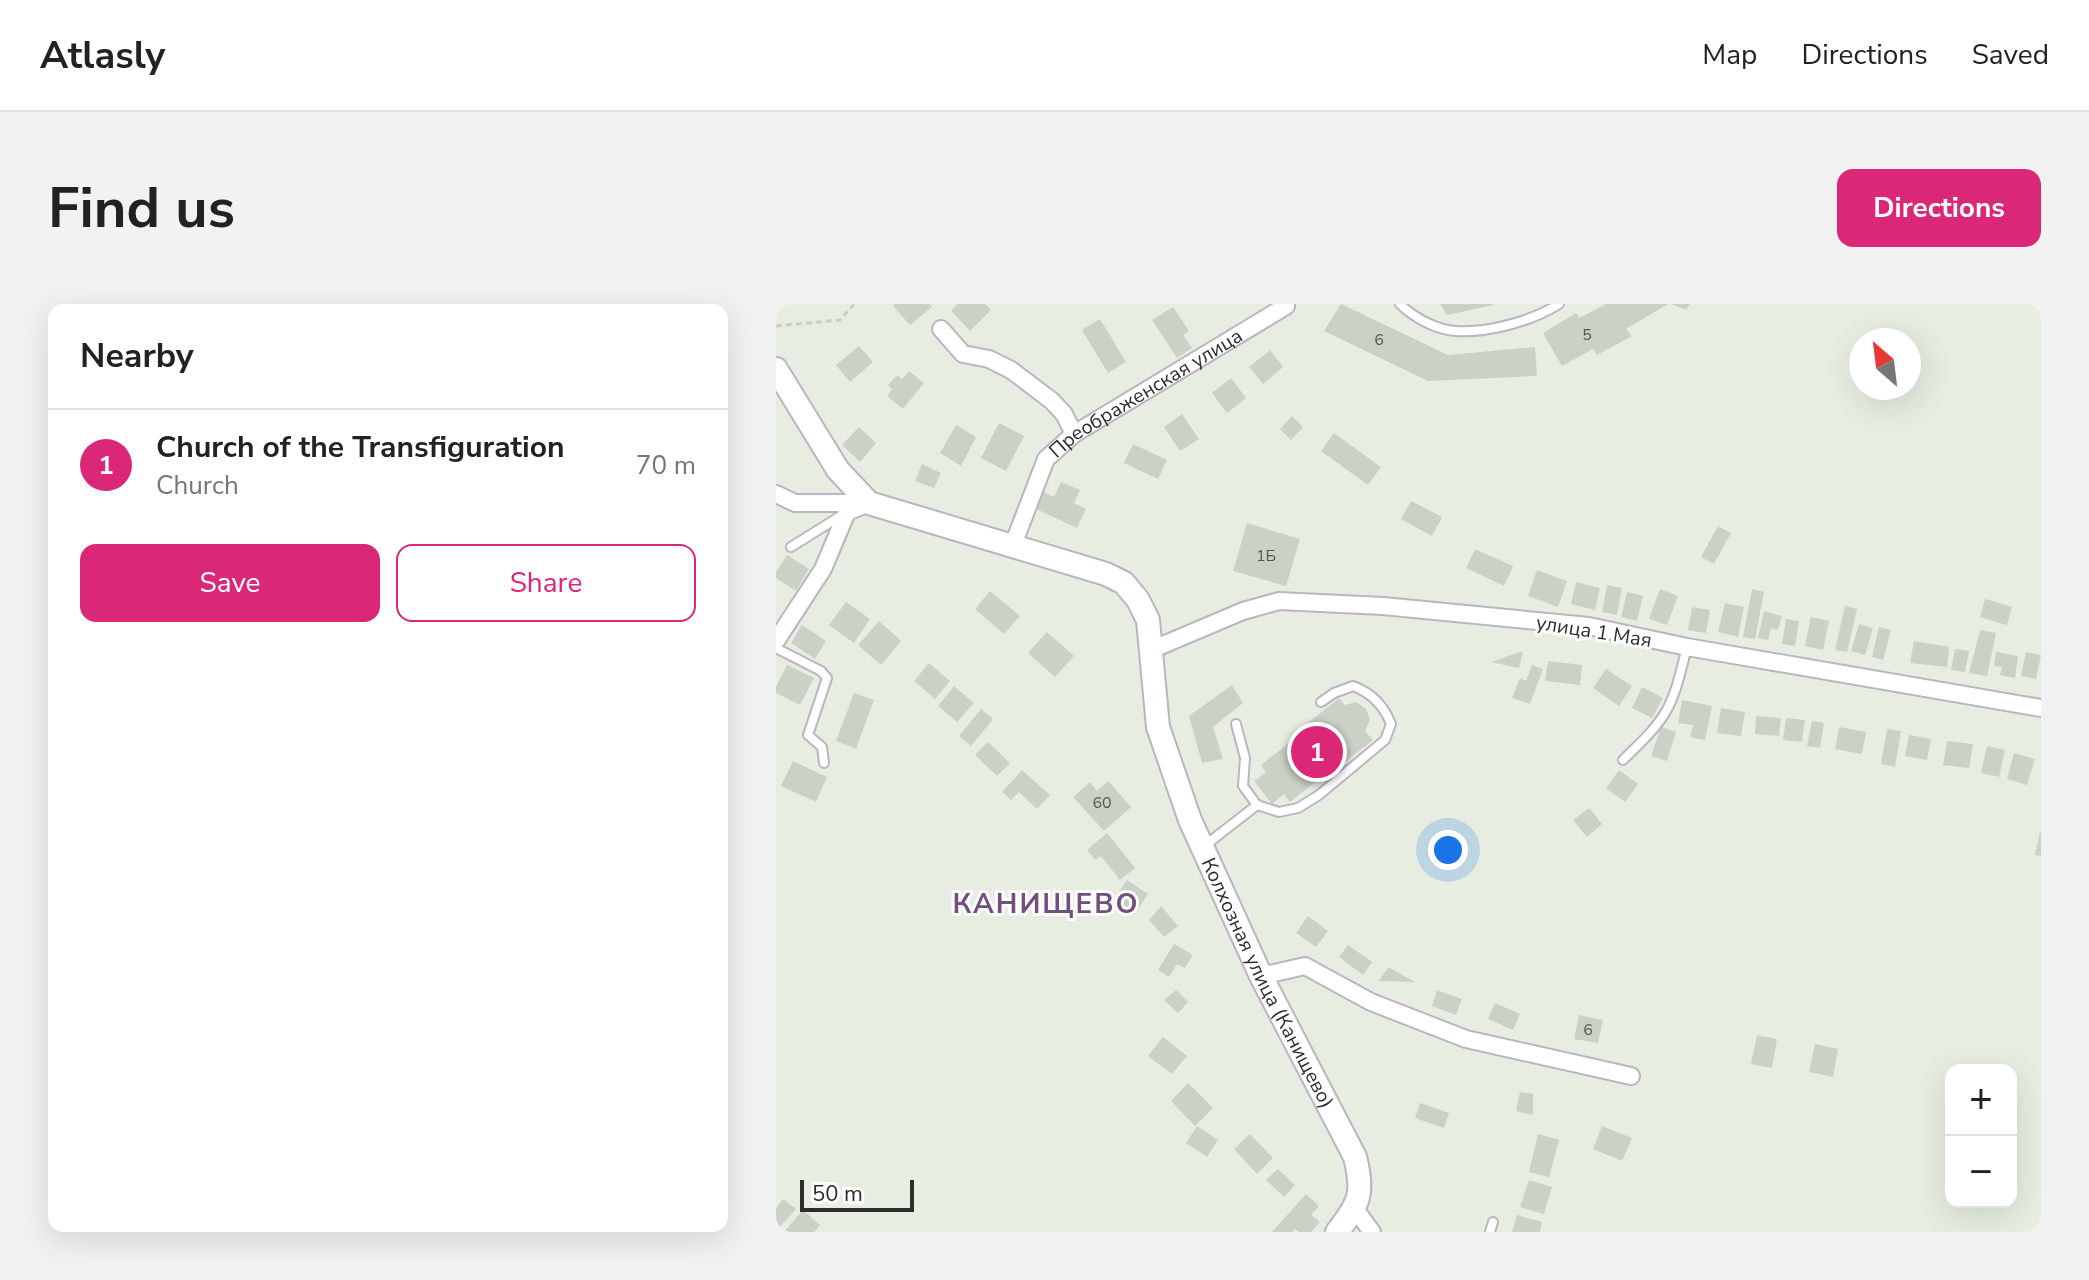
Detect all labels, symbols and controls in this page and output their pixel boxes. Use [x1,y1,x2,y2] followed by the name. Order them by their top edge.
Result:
[40,30,165,81] text: Atlasly
[1702,36,1757,74] text: Map
[1801,36,1928,74] text: Directions
[1972,36,2049,74] text: Saved
[1837,169,2041,247] button: Directions
[48,170,235,247] text: Find us
[1043,322,1248,464] street label: Преображенская улица
[1582,324,1592,346] house number: 5
[1849,328,1921,400] north arrow
[1374,329,1384,351] house number: 6
[80,333,194,379] text: Nearby
[156,427,565,468] text: Church of the Transfiguration
[98,448,114,483] text: 1
[636,448,696,483] text: 70 m
[156,468,239,503] text: Church
[80,544,380,622] button: Save
[396,544,696,622] button: Share
[1256,545,1276,567] house number: 1Б
[1534,609,1654,654] street label: улица 1 Мая
[1291,722,1343,782] pin: 1
[1092,792,1112,814] house number: 60
[1428,830,1468,870] your location
[1195,853,1340,1113] street label: Колхозная улица (Канищево)
[952,885,1140,923] district label: КАНИЩЕВО
[1583,1019,1593,1041] house number: 6
[1945,1064,2017,1208] map controls
[1945,1064,2017,1136] button: +
[1945,1136,2017,1208] button: −
[800,1176,914,1212] scale bar
[812,1179,863,1209] text: 50 m

